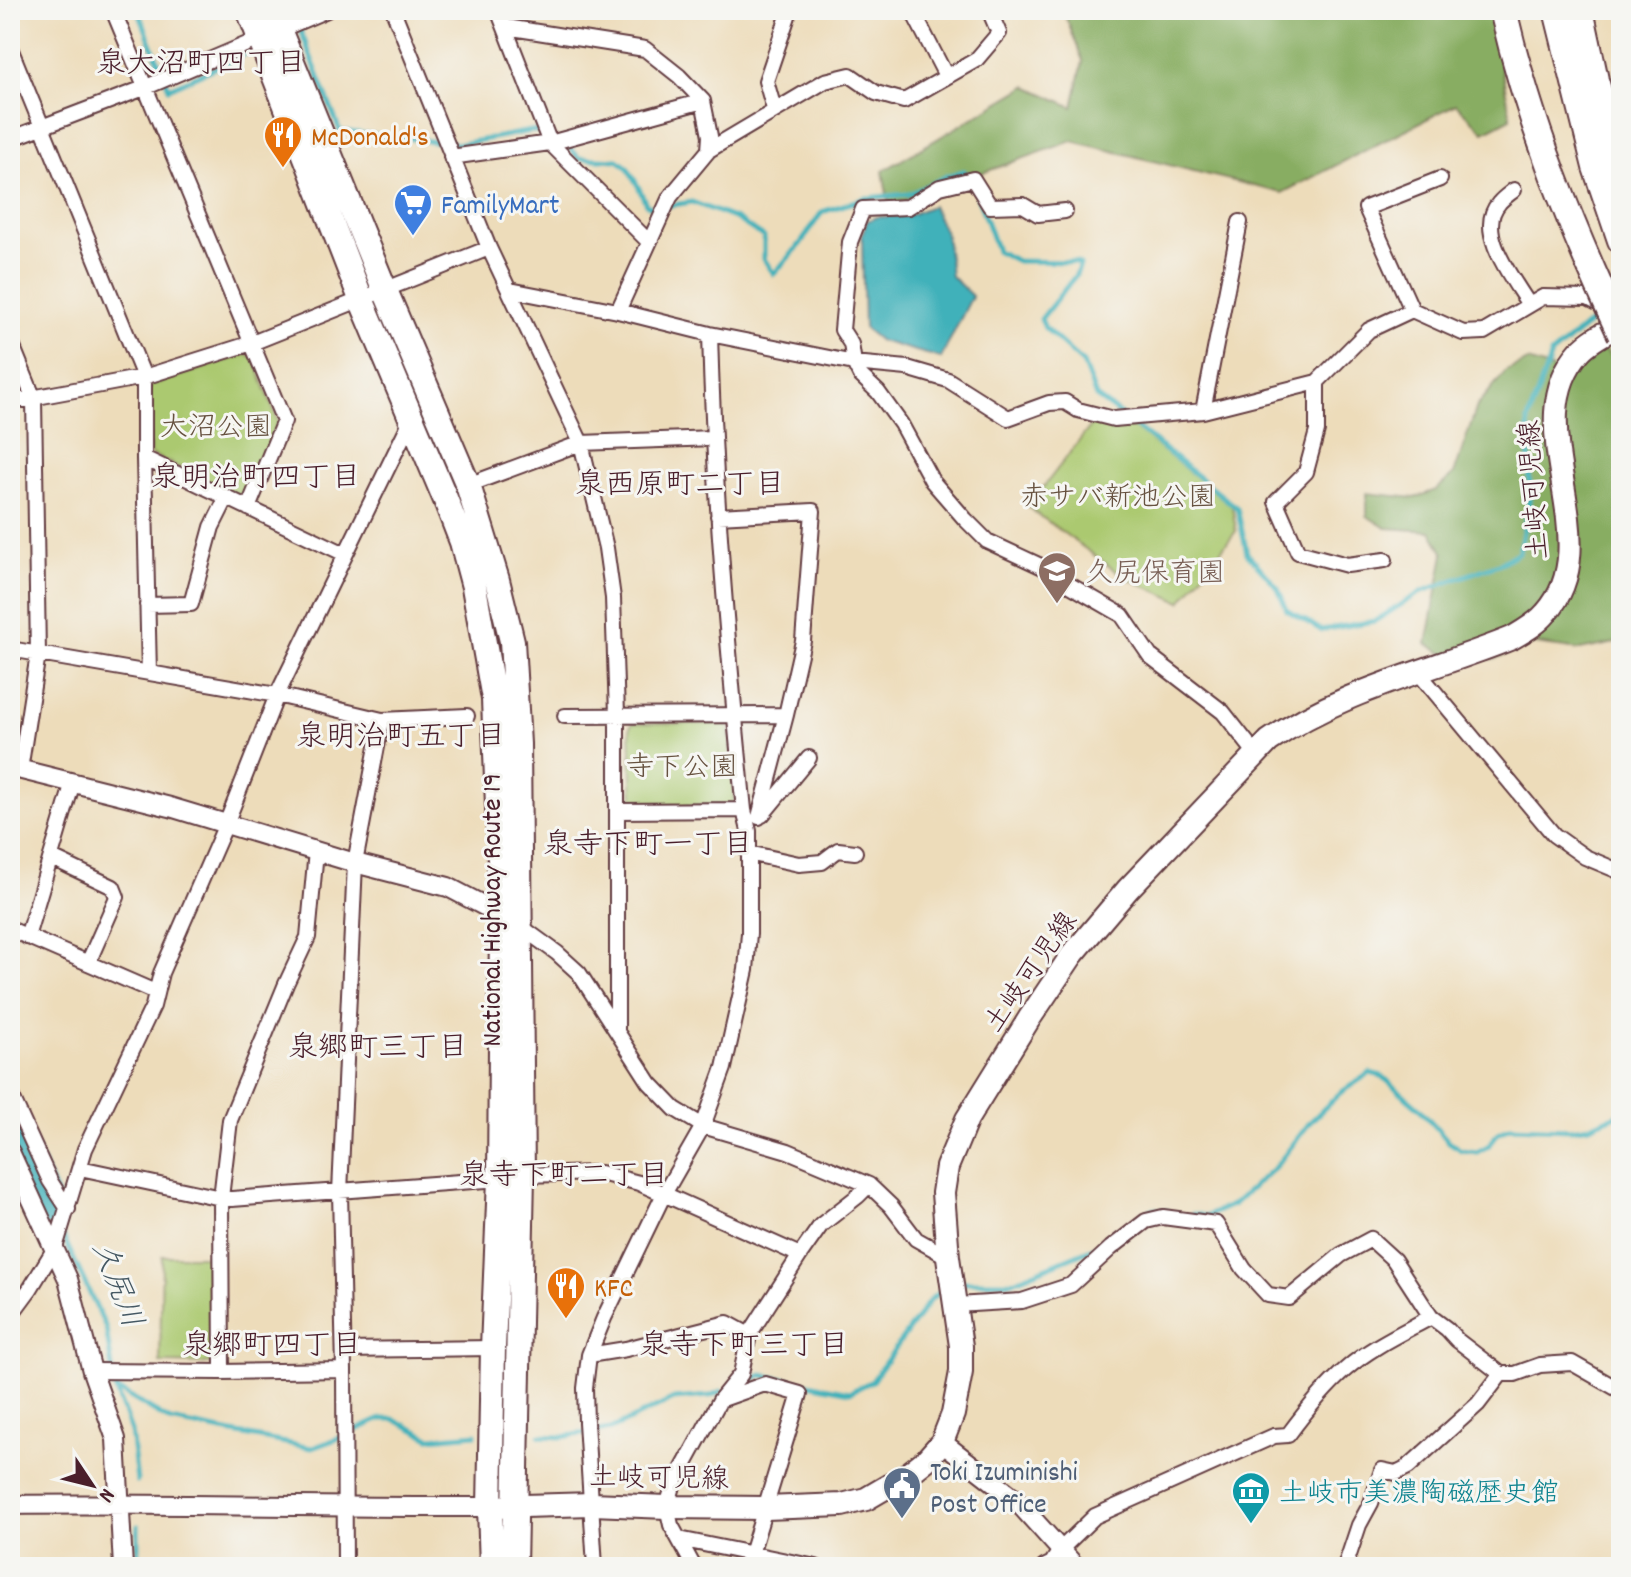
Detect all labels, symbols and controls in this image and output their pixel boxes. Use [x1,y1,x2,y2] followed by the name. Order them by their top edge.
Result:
[96,45,306,88] district label: 泉大沼町四丁目
[262,114,304,169] restaurant icon: McDonald's
[311,120,429,160] place label: McDonald's
[392,182,434,237] supermarket icon: FamilyMart
[441,188,559,228] place label: FamilyMart
[160,410,272,450] park label: 大沼公園
[1512,418,1562,561] street label: 土岐可児線
[151,459,361,502] district label: 泉明治町四丁目
[575,466,785,509] district label: 泉西原町二丁目
[1020,480,1216,520] park label: 赤サバ新池公園
[1036,550,1078,605] school or university icon: 久尻保育園
[1085,556,1225,596] place label: 久尻保育園
[296,718,506,761] district label: 泉明治町五丁目
[626,750,738,790] park label: 寺下公園
[475,773,515,1047] street label: National Highway Route 19
[543,826,753,869] district label: 泉寺下町一丁目
[977,905,1090,1043] street label: 土岐可児線
[288,1029,468,1072] district label: 泉郷町三丁目
[459,1157,669,1200] district label: 泉寺下町二丁目
[79,1236,151,1335] water label: 久尻川
[545,1265,587,1320] restaurant icon: KFC
[594,1271,633,1311] place label: KFC
[182,1327,362,1370] district label: 泉郷町四丁目
[639,1327,849,1370] district label: 泉寺下町三丁目
[52,1445,132,1525] north arrow
[930,1455,1078,1527] place label: Toki Izuminishi Post Office
[589,1460,729,1502] street label: 土岐可児線
[881,1465,923,1520] public building icon: Toki Izuminishi Post Office
[1230,1470,1272,1525] museum icon: 土岐市美濃陶磁歴史館
[1279,1476,1559,1516] place label: 土岐市美濃陶磁歴史館
[90,1481,121,1508] text: N

